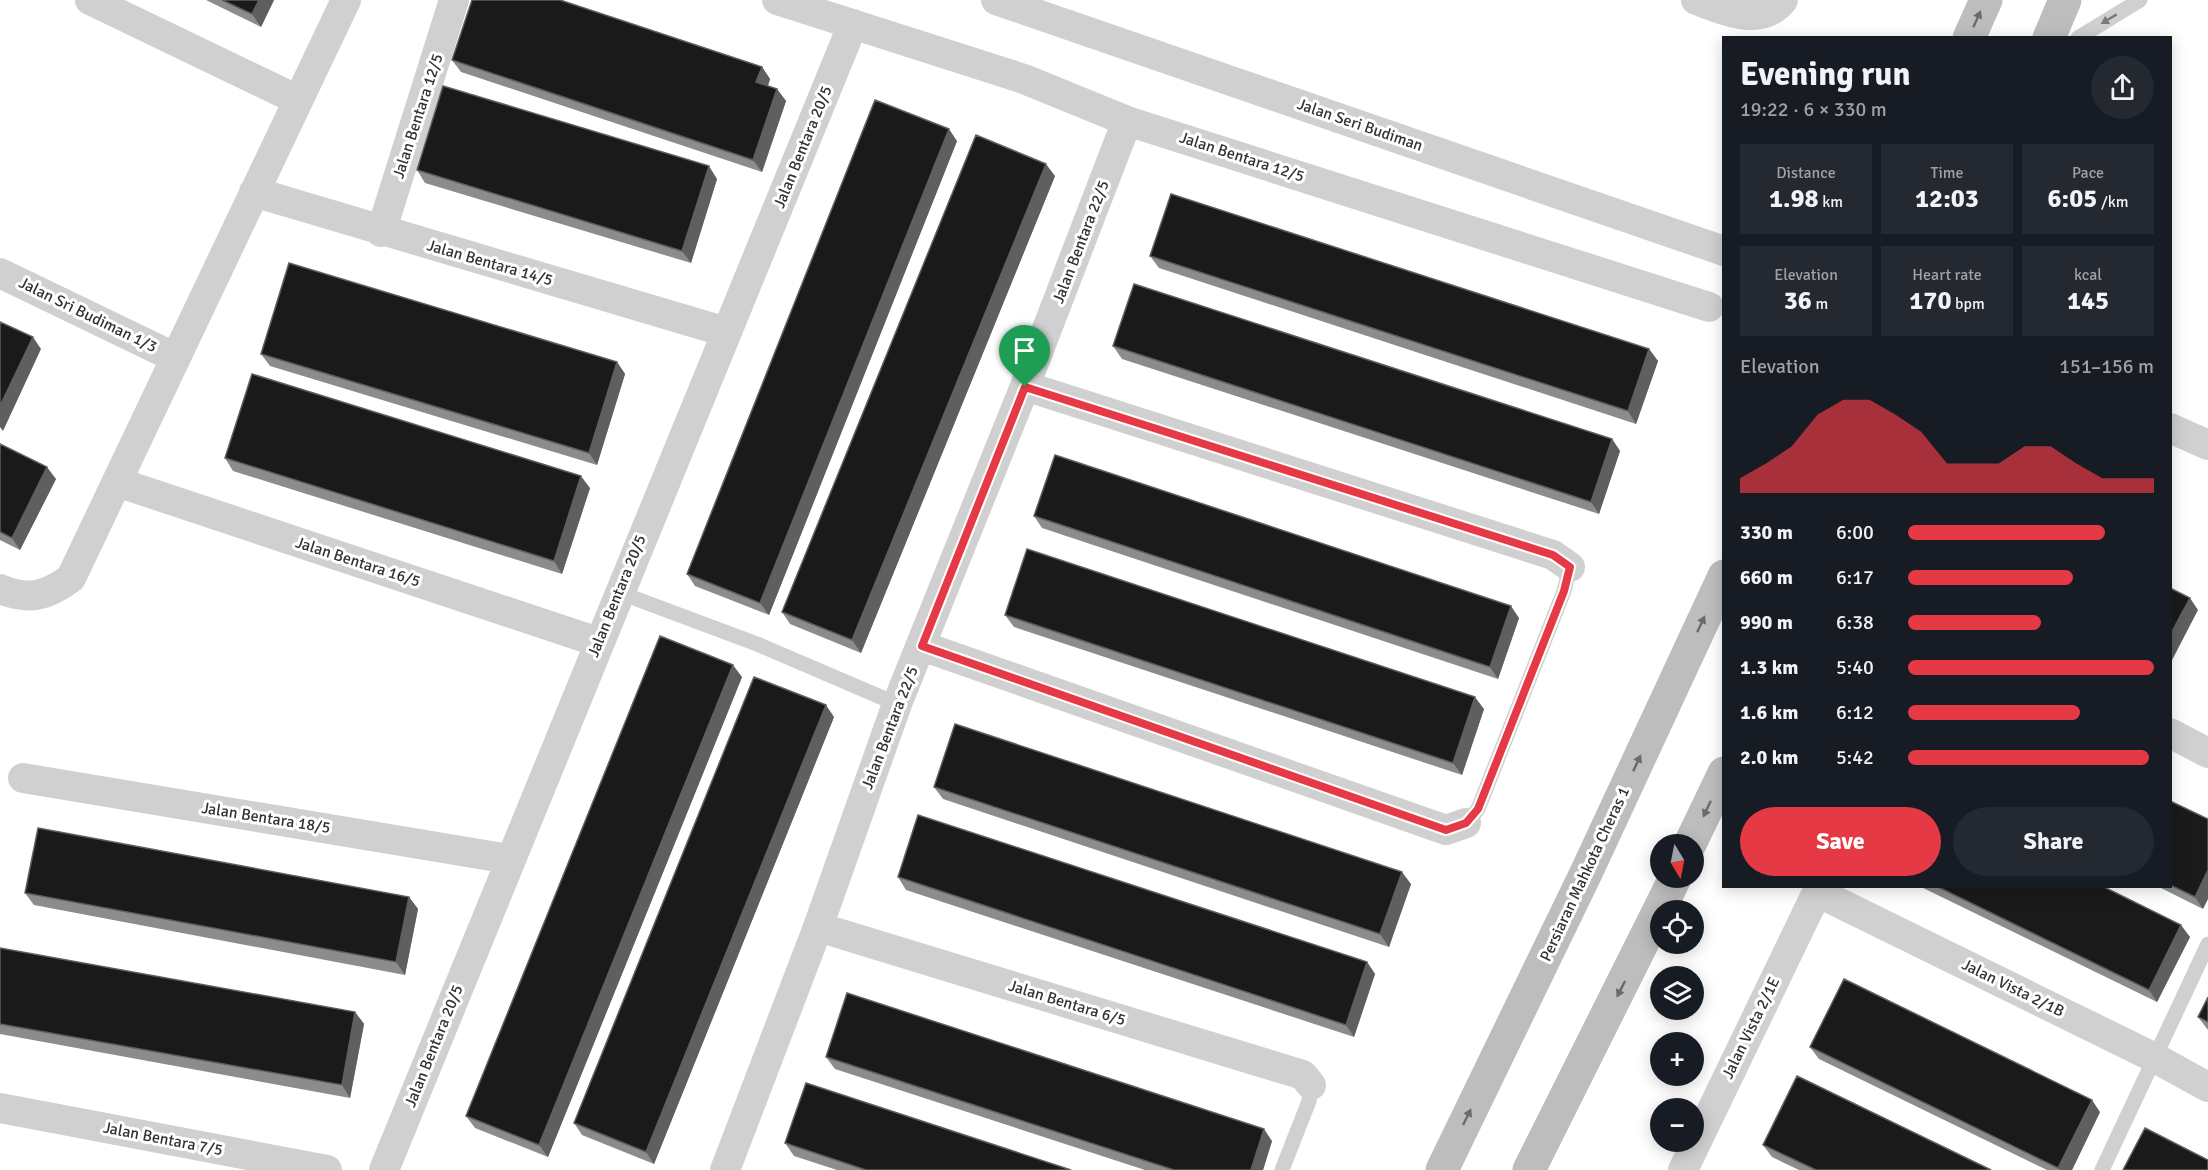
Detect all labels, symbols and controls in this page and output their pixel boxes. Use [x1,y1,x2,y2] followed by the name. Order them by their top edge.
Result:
[1972,9,1982,27] one-way arrow
[2101,13,2117,24] one-way arrow
[388,51,448,181] street label: Jalan Bentara 12/5
[1740,54,1910,95] text: Evening run
[2091,56,2154,119] button: share
[769,83,837,211] street label: Jalan Bentara 20/5
[1295,94,1425,156] street label: Jalan Seri Budiman
[1740,97,1887,122] text: 19:22 · 6 × 330 m
[1177,127,1307,187] street label: Jalan Bentara 12/5
[1776,163,1836,183] text: Distance
[1931,163,1963,183] text: Time
[2072,163,2104,183] text: Pace
[1048,178,1114,306] street label: Jalan Bentara 22/5
[1769,183,1819,215] text: 1.98
[1915,183,1979,215] text: 12:03
[2048,183,2097,215] text: 6:05
[1819,192,1843,212] text: km
[2097,192,2128,212] text: /km
[425,235,555,291] street label: Jalan Bentara 14/5
[1774,265,1838,285] text: Elevation
[1912,265,1982,285] text: Heart rate
[2074,265,2102,285] text: kcal
[16,273,160,357] street label: Jalan Sri Budiman 1/3
[1784,285,1812,317] text: 36
[1909,285,1951,317] text: 170
[2067,285,2109,317] text: 145
[1812,294,1828,314] text: m
[1951,294,1985,314] text: bpm
[999,325,1050,387] pin
[1008,334,1041,367] icon: arrive
[1740,354,1820,379] text: Elevation
[2059,354,2154,379] text: 151–156 m
[1740,520,1793,545] text: 330 m
[1836,520,1874,545] text: 6:00
[293,532,423,592] street label: Jalan Bentara 16/5
[583,532,651,660] street label: Jalan Bentara 20/5
[1740,565,1793,590] text: 660 m
[1836,565,1874,590] text: 6:17
[1740,610,1793,635] text: 990 m
[1836,610,1874,635] text: 6:38
[1697,615,1706,632] one-way arrow
[1740,655,1798,680] text: 1.3 km
[1836,655,1874,680] text: 5:40
[857,664,923,792] street label: Jalan Bentara 22/5
[1740,700,1798,725] text: 1.6 km
[1836,700,1874,725] text: 6:12
[1740,745,1798,770] text: 2.0 km
[1836,745,1874,770] text: 5:42
[1633,754,1642,771] one-way arrow
[1536,783,1634,965] street label: Persiaran Mahkota Cheras 1
[200,798,332,838] street label: Jalan Bentara 18/5
[1702,800,1711,817] one-way arrow
[1740,807,1941,876] button: Save
[1953,807,2154,876] button: Share
[1650,834,1704,888] north arrow
[1650,834,1704,1152] map controls
[1650,900,1704,954] button: locate
[1959,955,2067,1021] street label: Jalan Vista 2/1B
[1650,966,1704,1020] button: layers
[1718,974,1784,1082] street label: Jalan Vista 2/1E
[1006,976,1128,1030] street label: Jalan Bentara 6/5
[1616,981,1626,998] one-way arrow
[400,982,468,1110] street label: Jalan Bentara 20/5
[1650,1032,1704,1086] button: +
[1650,1098,1704,1152] button: −
[1463,1109,1472,1126] one-way arrow
[101,1118,225,1160] street label: Jalan Bentara 7/5

